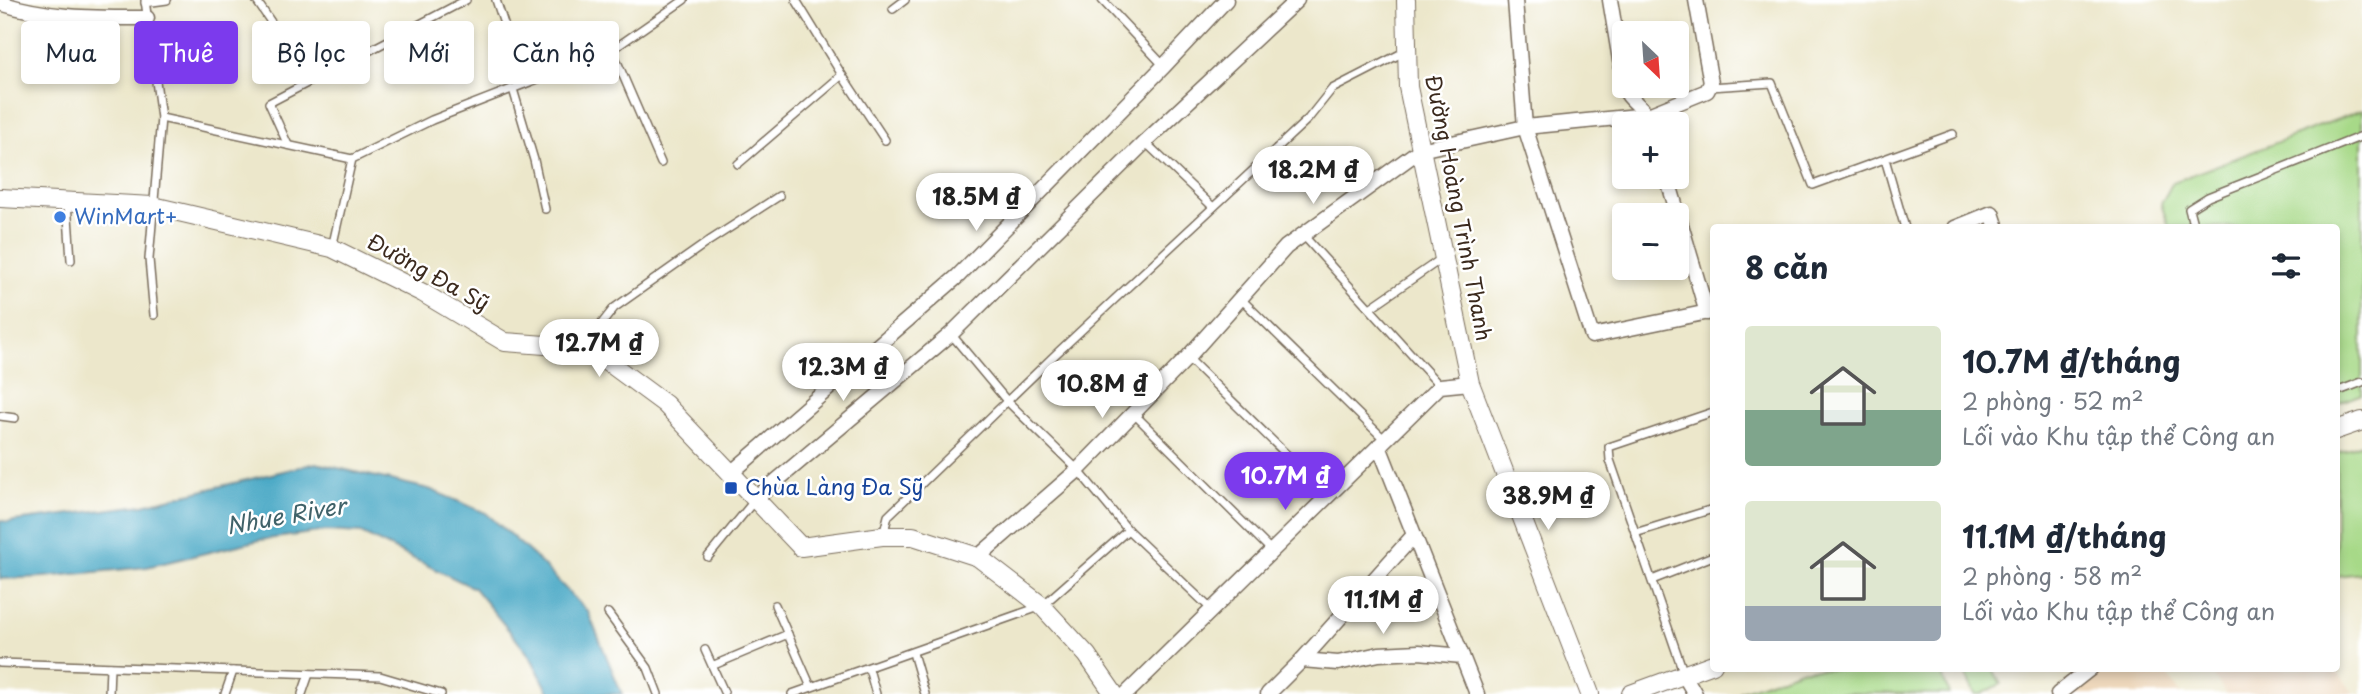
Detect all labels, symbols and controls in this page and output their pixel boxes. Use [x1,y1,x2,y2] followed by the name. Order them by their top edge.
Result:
[21,21,120,84] chip: Mua
[134,21,238,84] chip: Thuê
[252,21,370,84] chip: Bộ lọc
[384,21,474,84] chip: Mới
[488,21,619,84] chip: Căn hộ
[1612,21,1689,98] north arrow
[1612,21,1689,280] map controls
[1418,72,1501,343] street label: Đường Hoàng Trình Thanh
[1612,112,1689,189] button: +
[1248,146,1378,206] pin: 18.2M ₫
[1268,151,1358,186] text: 18.2M ₫
[911,174,1041,233] pin: 18.5M ₫
[932,178,1020,213] text: 18.5M ₫
[74,199,178,231] place label: WinMart+
[1612,203,1689,280] button: −
[52,209,68,225] marker: WinMart+
[362,224,496,318] street label: Đường Đa Sỹ
[1745,244,1828,289] text: 8 căn
[2267,247,2305,285] icon: filters
[534,320,664,379] pin: 12.7M ₫
[555,324,643,359] text: 12.7M ₫
[1962,338,2181,383] text: 10.7M ₫/tháng
[778,344,908,403] pin: 12.3M ₫
[798,348,888,383] text: 12.3M ₫
[1801,354,1885,438] icon: home
[1037,360,1167,420] pin: 10.8M ₫
[1057,365,1147,400] text: 10.8M ₫
[1962,383,2144,418] text: 2 phòng · 52 m²
[1962,418,2275,453] text: Lối vào Khu tập thể Công an
[1220,452,1350,512] pin: 10.7M ₫
[1240,457,1330,492] text: 10.7M ₫
[745,470,924,502] place label: Chùa Làng Đa Sỹ
[1483,472,1613,532] pin: 38.9M ₫
[1502,477,1594,512] text: 38.9M ₫
[723,480,739,496] marker: Chùa Làng Đa Sỹ
[223,486,352,542] water label: Nhue River
[1962,513,2167,558] text: 11.1M ₫/tháng
[1801,529,1885,613] icon: home
[1962,558,2142,593] text: 2 phòng · 58 m²
[1318,576,1448,636] pin: 11.1M ₫
[1344,581,1422,616] text: 11.1M ₫
[1962,593,2275,628] text: Lối vào Khu tập thể Công an

